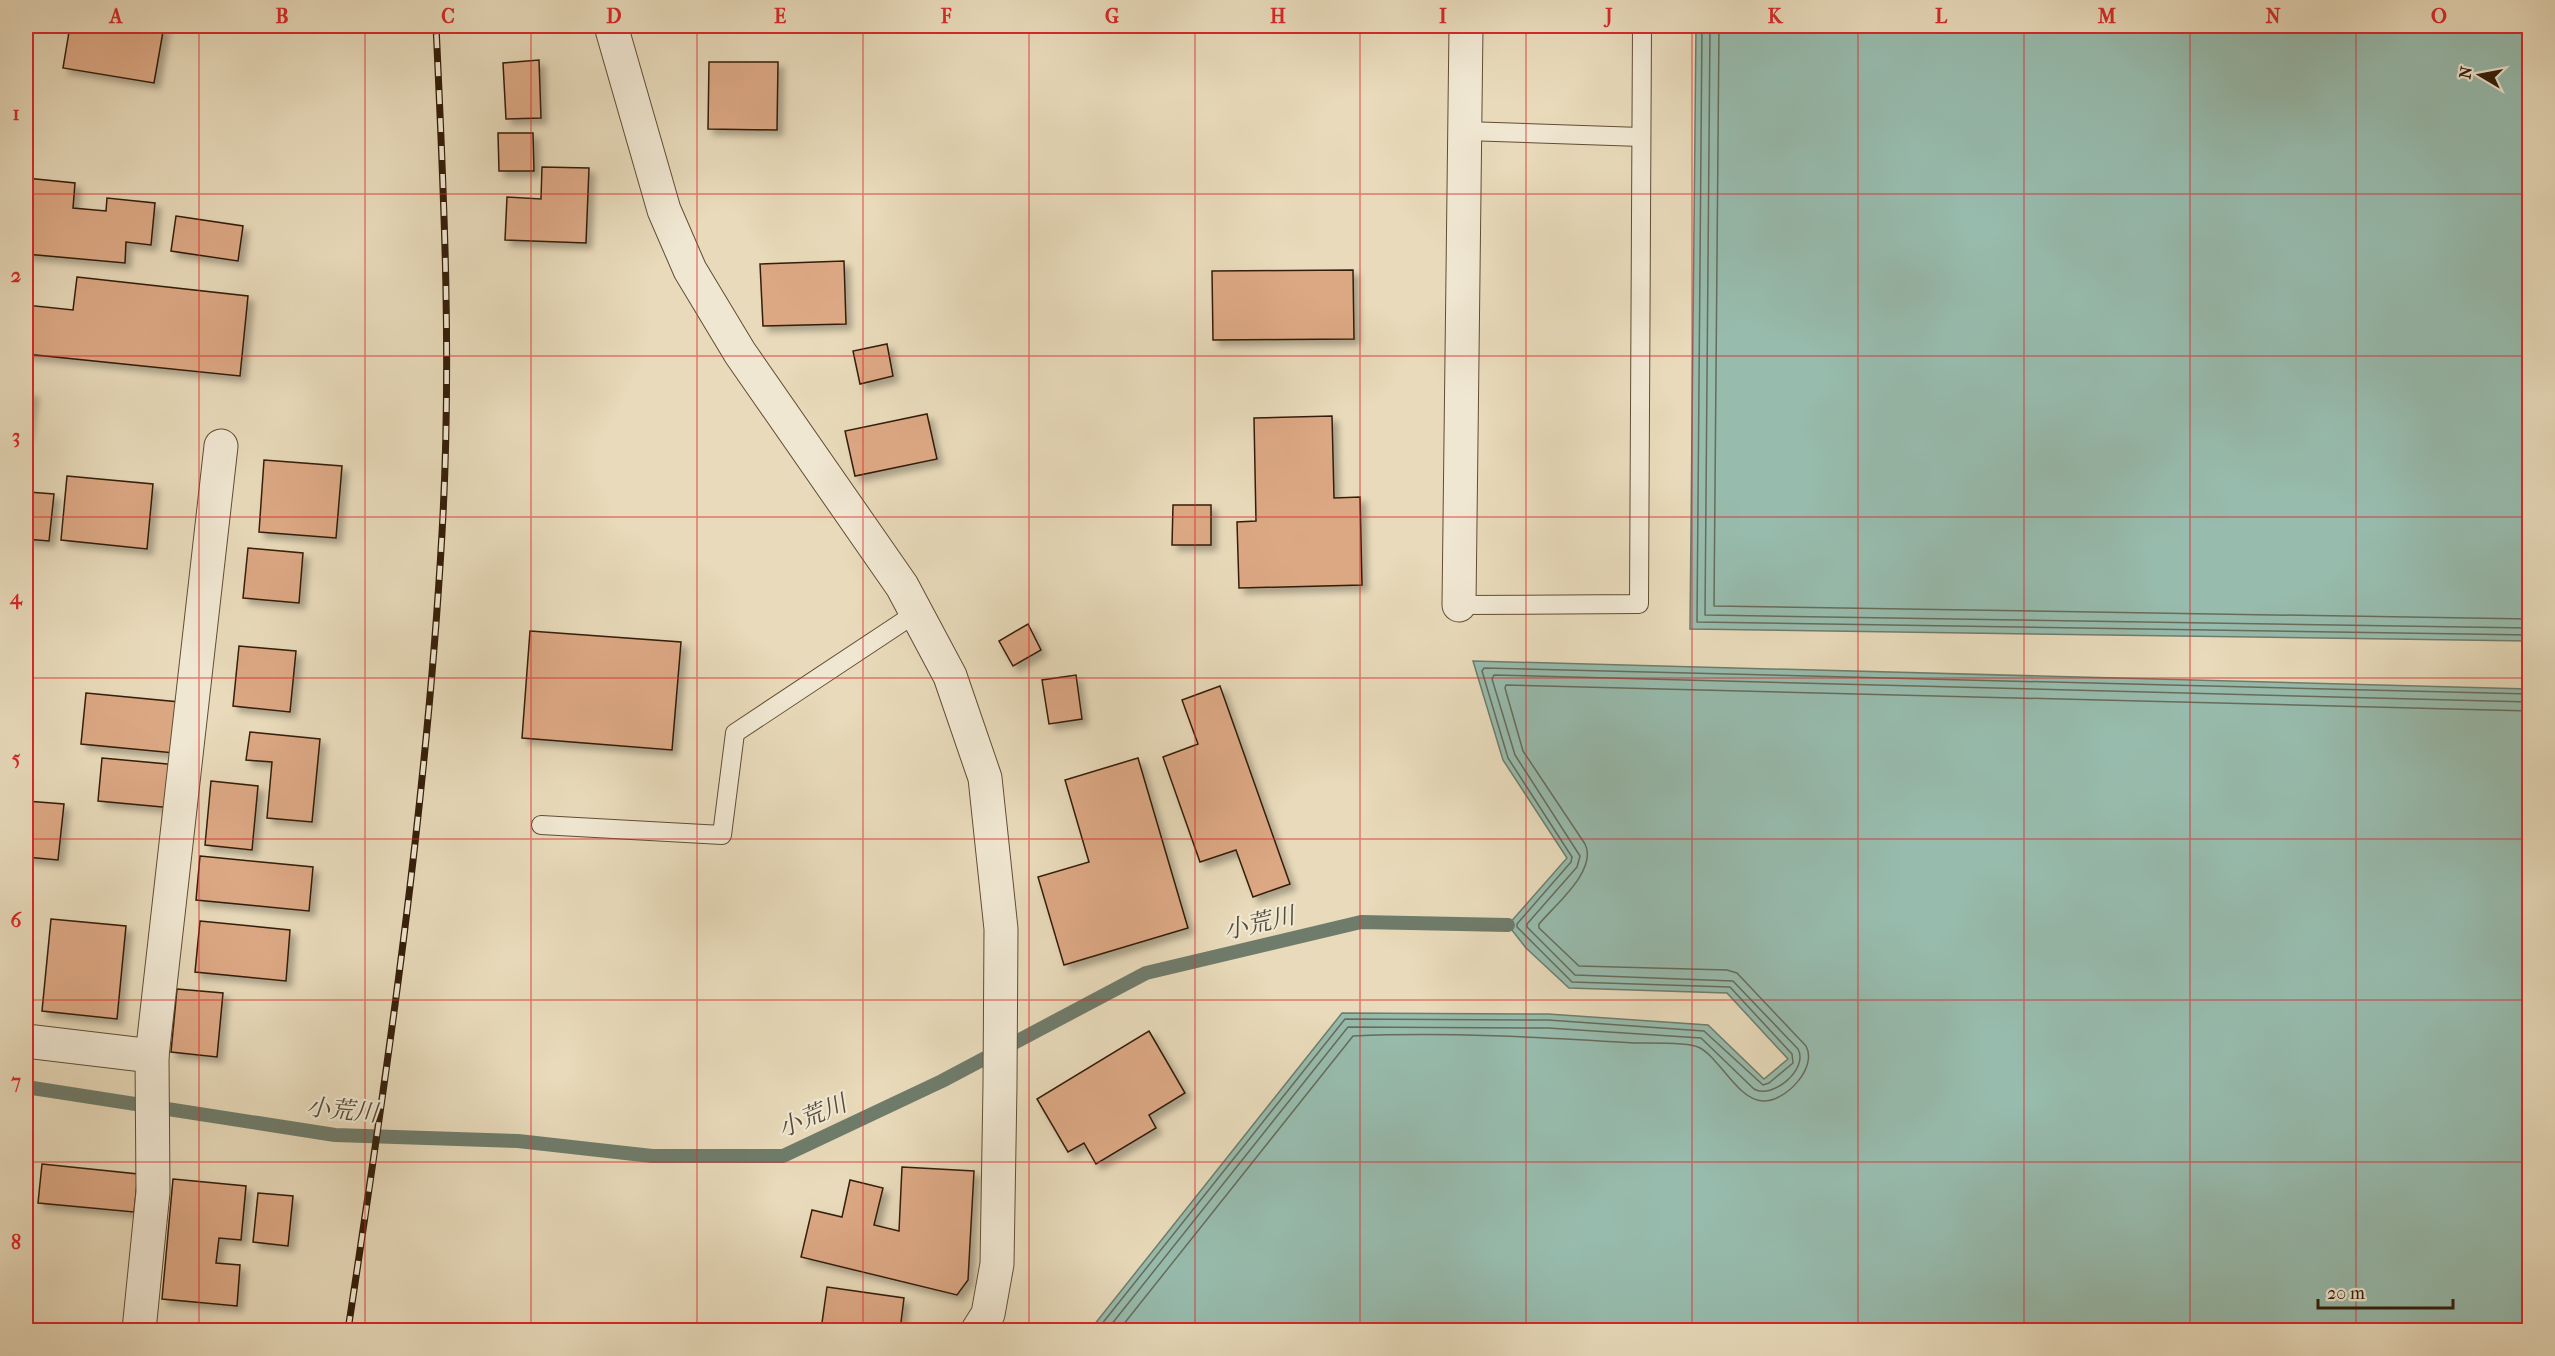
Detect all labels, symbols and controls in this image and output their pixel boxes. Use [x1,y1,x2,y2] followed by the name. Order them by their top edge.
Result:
[108,5,124,28] text: A
[275,5,289,28] text: B
[441,5,455,28] text: C
[606,5,622,28] text: D
[774,5,786,28] text: E
[940,5,952,28] text: F
[1105,5,1119,28] text: G
[1270,5,1286,28] text: H
[1439,5,1447,28] text: I
[1603,5,1613,28] text: J
[1768,5,1784,28] text: K
[1935,5,1948,28] text: L
[2097,5,2117,28] text: M
[2265,5,2281,28] text: N
[2431,5,2447,28] text: O
[2450,45,2510,105] north arrow
[2455,64,2476,80] text: N
[12,102,20,125] text: 1
[11,264,21,287] text: 2
[12,425,20,448] text: 3
[9,586,23,610] text: 4
[12,747,21,770] text: 5
[1221,901,1300,945] water label: 小荒川
[11,909,23,932] text: 6
[10,1070,21,1093] text: 7
[773,1088,853,1143] water label: 小荒川
[305,1093,382,1127] water label: 小荒川
[11,1231,21,1254] text: 8
[2318,1272,2453,1310] scale bar
[2327,1283,2365,1304] text: 20 m

